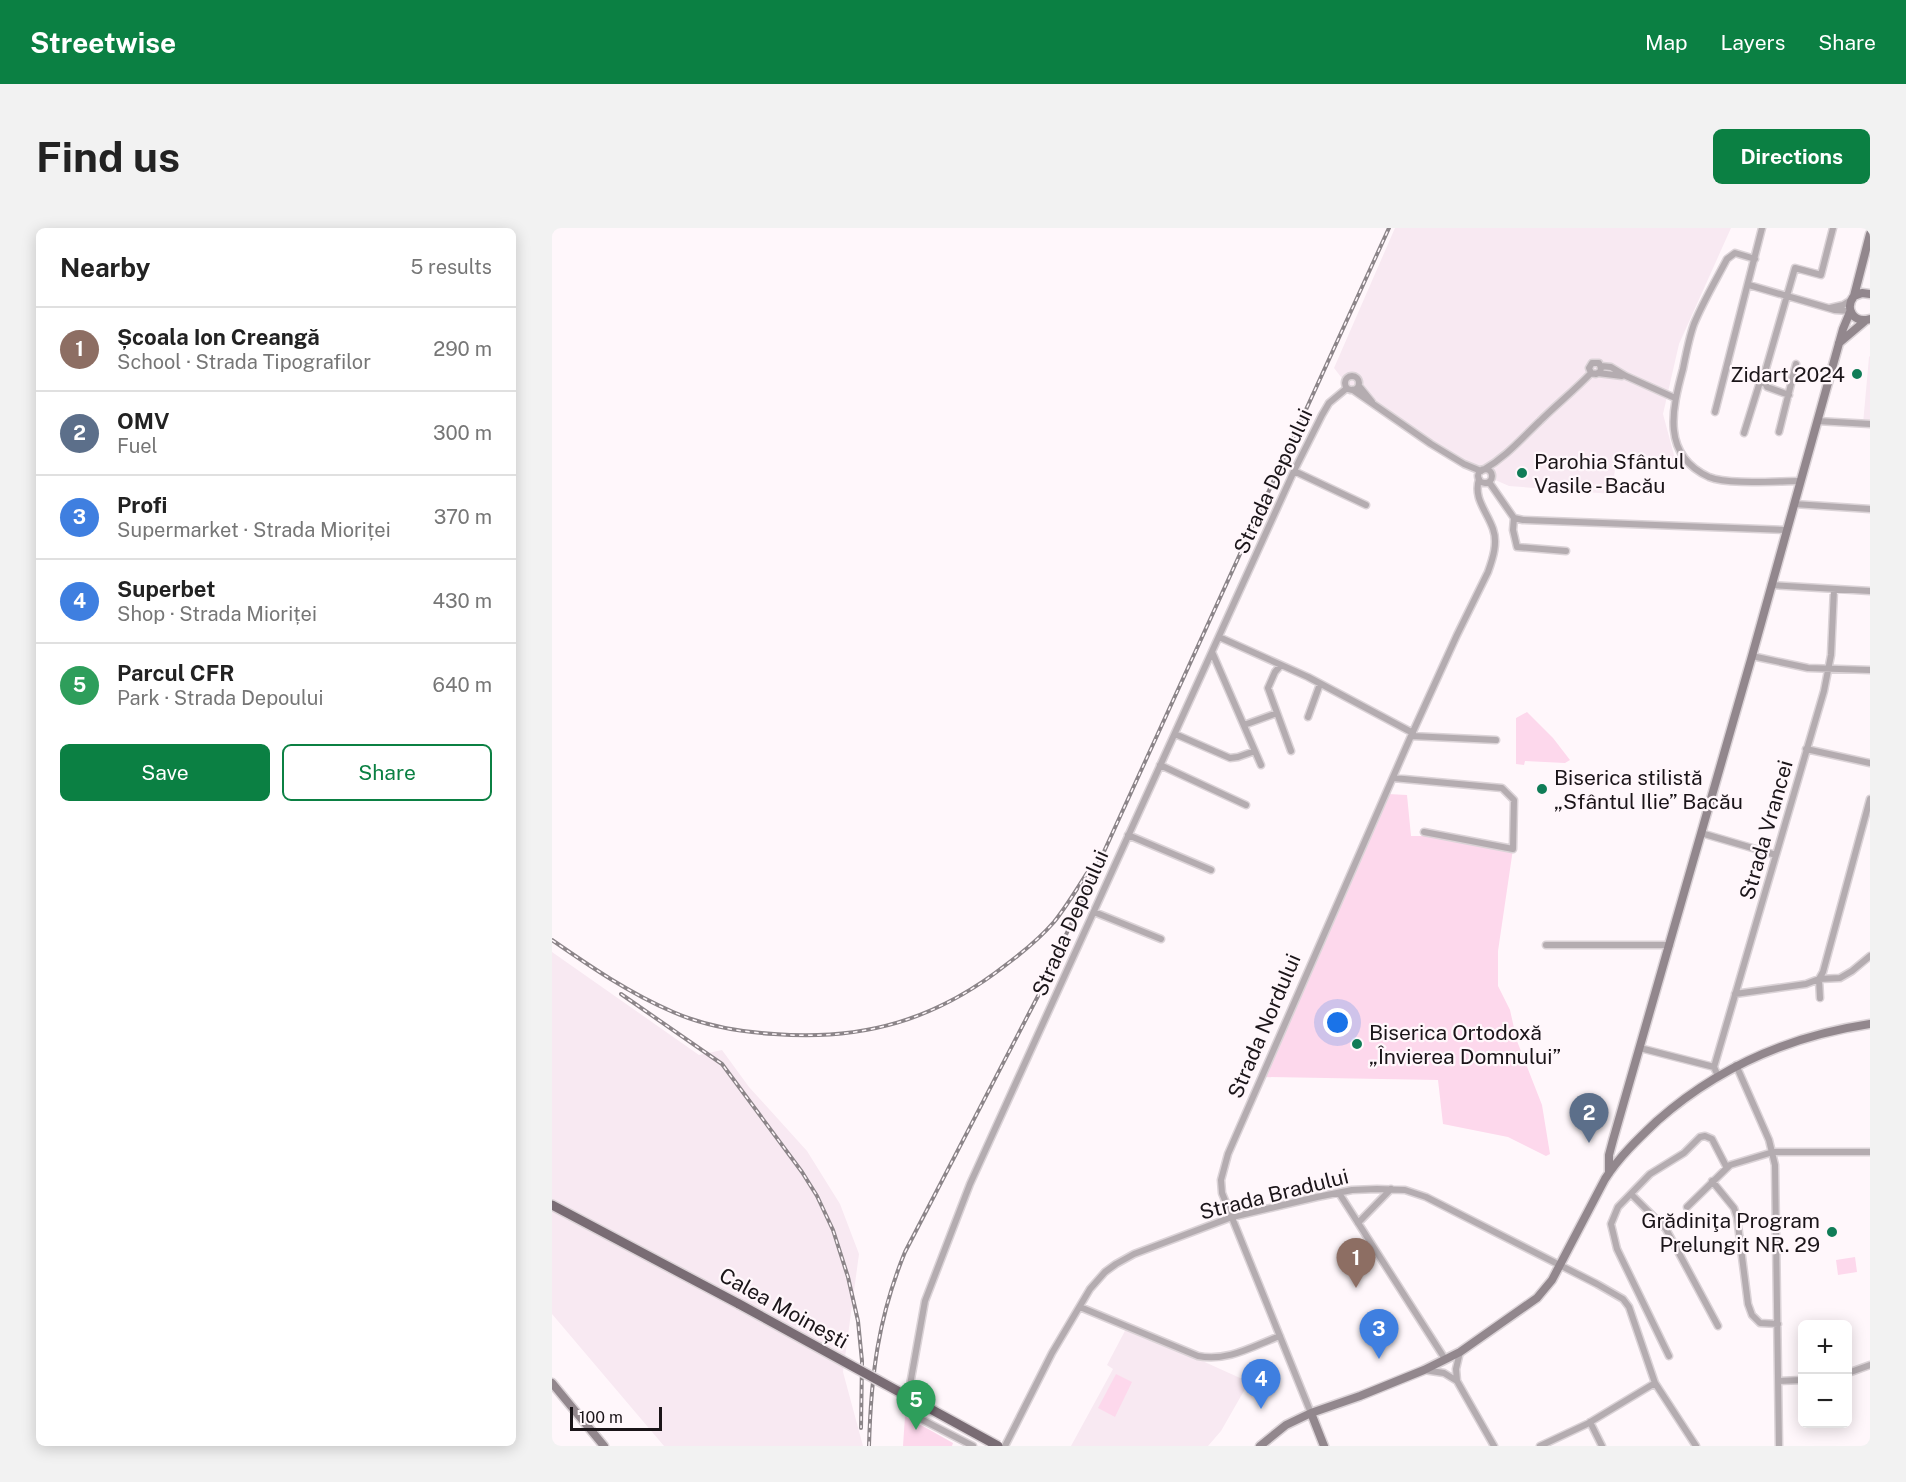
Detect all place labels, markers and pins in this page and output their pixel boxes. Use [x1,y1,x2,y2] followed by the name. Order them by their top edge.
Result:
[1730,362,1845,387] place label: Zidart 2024
[1850,367,1864,381] marker: Zidart 2024
[1534,449,1685,498] place label: Parohia Sfântul Vasile - Bacău
[1515,466,1529,480] marker: Parohia Sfântul Vasile - Bacău
[1554,765,1743,814] place label: Biserica stilistă „Sfântul Ilie” Bacău
[1535,782,1549,796] marker: Biserica stilistă „Sfântul Ilie” Bacău
[1369,1020,1561,1069] place label: Biserica Ortodoxă „Învierea Domnului”
[1350,1037,1364,1051] marker: Biserica Ortodoxă „Învierea Domnului”
[1570,1094,1608,1143] pin: 2
[1641,1208,1820,1257] place label: Grădiniţa Program Prelungit NR. 29
[1825,1225,1839,1239] marker: Grădiniţa Program Prelungit NR. 29
[1336,1238,1376,1288] pin: 1
[1360,1310,1398,1359] pin: 3
[1242,1360,1280,1409] pin: 4
[896,1380,936,1430] pin: 5

